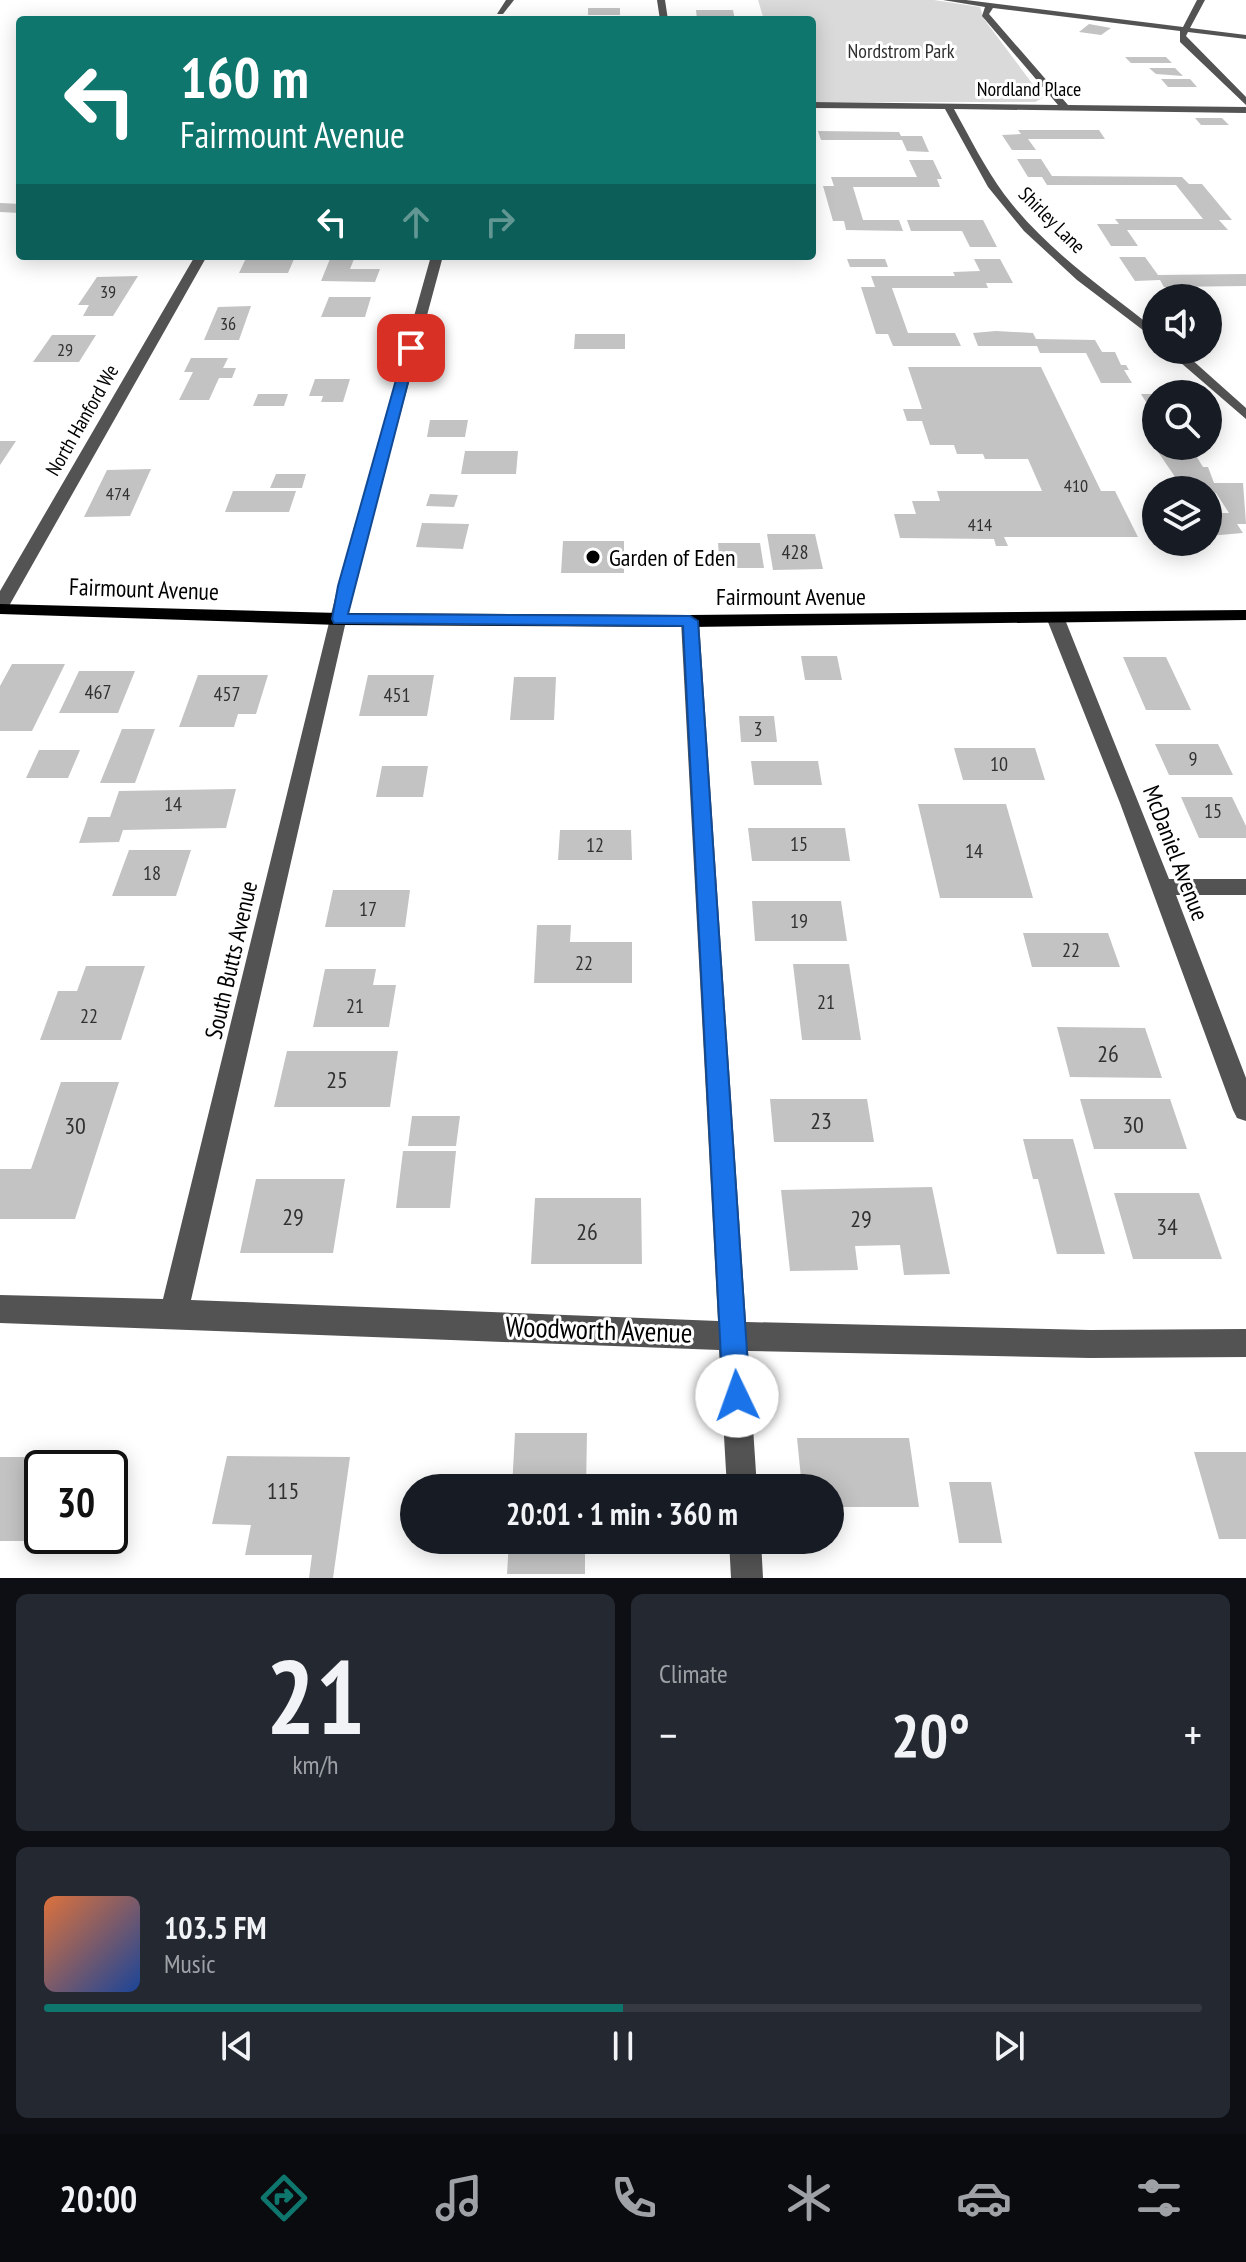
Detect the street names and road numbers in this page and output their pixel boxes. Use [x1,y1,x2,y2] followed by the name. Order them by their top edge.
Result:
[977,76,1081,102] street label: Nordland Place
[1013,181,1091,259] street label: Shirley Lane
[40,360,124,480] street label: North Hanford We
[69,571,219,607] street label: Fairmount Avenue
[716,581,866,612] street label: Fairmount Avenue
[1136,781,1216,925] street label: McDaniel Avenue
[198,878,264,1042] street label: South Butts Avenue
[505,1307,693,1351] street label: Woodworth Avenue

